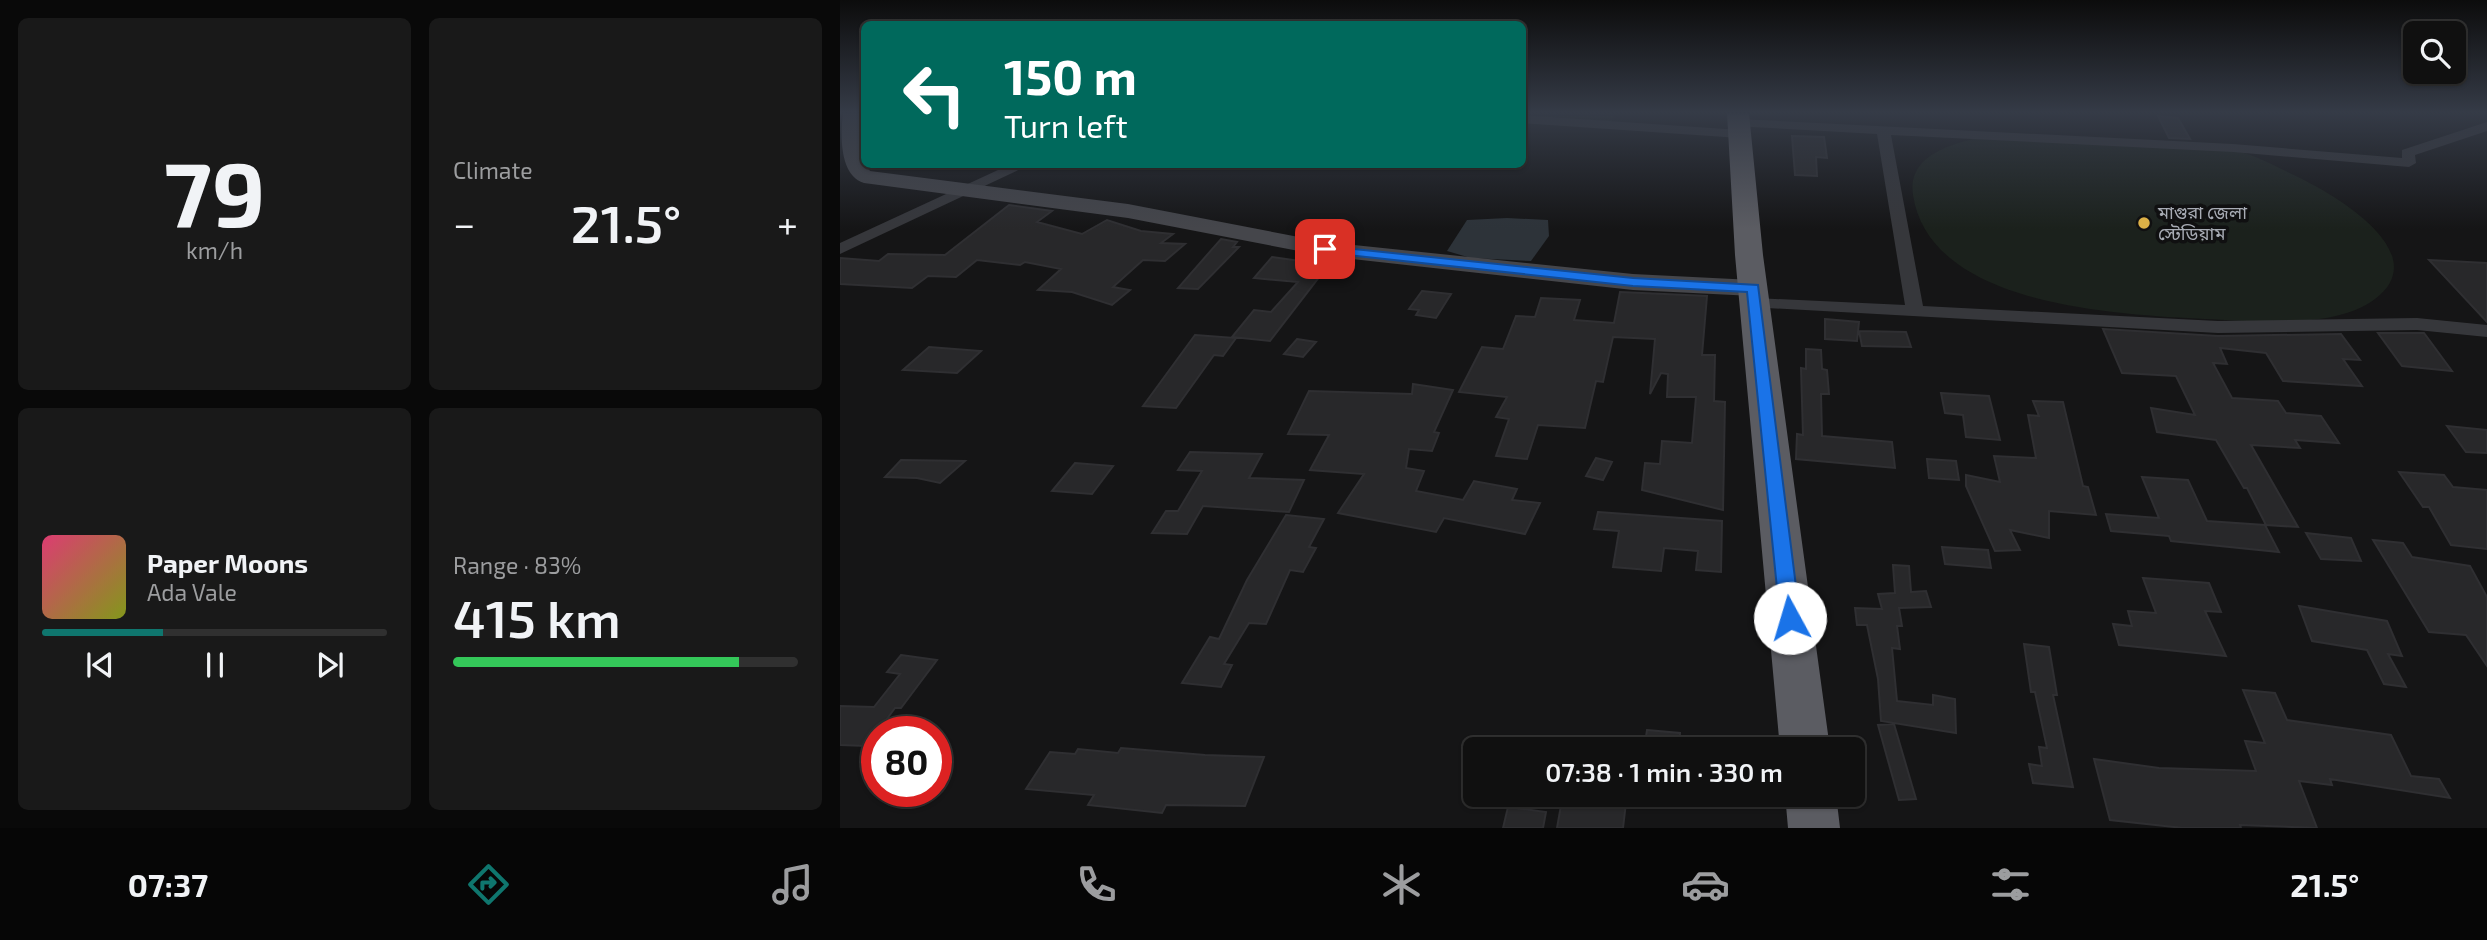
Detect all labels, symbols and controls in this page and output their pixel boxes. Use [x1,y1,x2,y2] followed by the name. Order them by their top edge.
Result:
[2403,21,2466,84] map controls
[2403,21,2466,84] button: search
[1004,46,1137,105] text: 150 m
[889,49,980,140] icon: left
[1004,106,1128,144] text: Turn left
[164,136,265,245] text: 79
[453,156,533,184] text: Climate
[571,191,681,253] text: 21.5°
[453,200,475,246] text: −
[777,200,798,246] text: +
[2157,201,2247,244] place label: মাগুরা জেলা স্টেডিয়াম
[2136,215,2152,231] marker: মাগুরা জেলা স্টেডিয়াম
[1295,219,1355,279] pin
[1306,230,1344,268] icon: arrive
[186,236,243,264] text: km/h
[147,547,308,578] text: Paper Moons
[453,551,581,579] text: Range · 83%
[147,578,237,606] text: Ada Vale
[1753,581,1827,655] position arrow
[453,586,621,648] text: 415 km
[81,646,119,684] icon: previous
[196,646,234,684] icon: pause
[311,646,349,684] icon: next
[861,716,952,807] speed limit sign: 80
[1545,756,1783,787] text: 07:38 · 1 min · 330 m
[464,860,513,909] icon: directions
[768,860,817,909] icon: music
[1072,860,1121,909] icon: phone
[1377,860,1426,909] icon: climate
[1681,860,1730,909] icon: car
[1986,860,2035,909] icon: filters
[128,865,208,903] text: 07:37
[2290,865,2359,903] text: 21.5°

